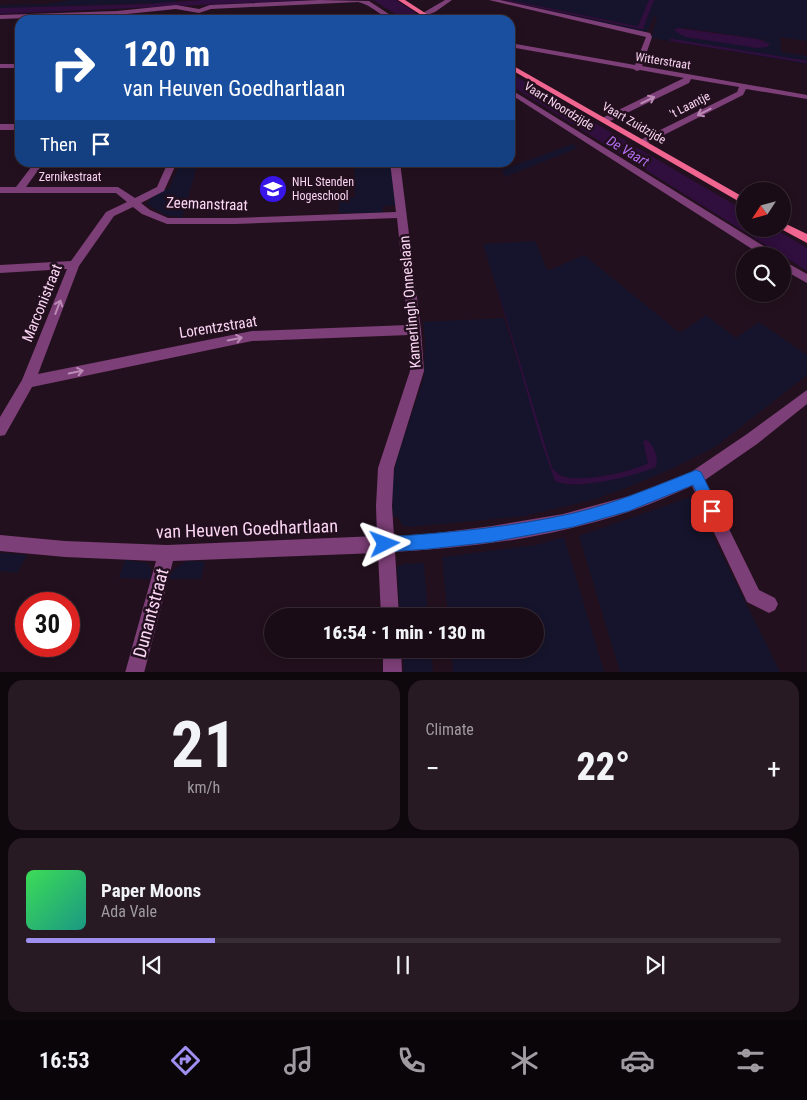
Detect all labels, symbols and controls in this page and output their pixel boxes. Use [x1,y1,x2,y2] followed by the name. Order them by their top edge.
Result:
[123,34,210,75] text: 120 m
[40,35,105,100] icon: right
[634,50,692,72] street label: Witterstraat
[123,76,345,101] text: van Heuven Goedhartlaan
[522,79,597,133] street label: Vaart Noordzijde
[668,89,713,121] street label: 't Laantje
[640,94,655,104] one-way arrow
[600,99,669,147] street label: Vaart Zuidzijde
[696,107,711,117] one-way arrow
[87,130,115,158] icon: arrive
[604,132,653,170] water label: De Vaart
[40,133,77,156] text: Then
[39,170,102,184] street label: Zernikestraat
[258,174,288,204] school or university icon: NHL Stenden Hogeschool
[292,175,354,203] place label: NHL Stenden Hogeschool
[736,182,791,238] north arrow
[736,182,791,302] map controls
[166,194,248,214] street label: Zeemanstraat
[395,235,425,369] street label: Kamerlingh Onneslaan
[736,247,791,302] button: search
[18,261,66,345] street label: Marconistraat
[53,300,63,315] one-way arrow
[178,312,258,342] street label: Lorentzstraat
[227,334,243,344] one-way arrow
[68,367,84,376] one-way arrow
[691,490,733,532] pin
[698,497,726,525] icon: arrive
[156,515,338,542] street label: van Heuven Goedhartlaan
[358,517,410,569] position arrow
[129,566,173,660] street label: Dunantstraat
[15,592,80,657] speed limit sign: 30
[323,621,485,644] text: 16:54 · 1 min · 130 m
[171,707,237,783] text: 21
[426,720,474,739] text: Climate
[577,745,630,789] text: 22°
[426,752,440,785] text: −
[767,752,781,785] text: +
[187,778,220,797] text: km/h
[101,879,201,902] text: Paper Moons
[101,902,157,921] text: Ada Vale
[138,951,166,979] icon: previous
[389,951,417,979] icon: pause
[641,951,669,979] icon: next
[168,1043,203,1078] icon: directions
[281,1043,316,1078] icon: music
[394,1043,429,1078] icon: phone
[507,1043,542,1078] icon: climate
[620,1043,655,1078] icon: car
[733,1043,768,1078] icon: filters
[39,1048,90,1073] text: 16:53

